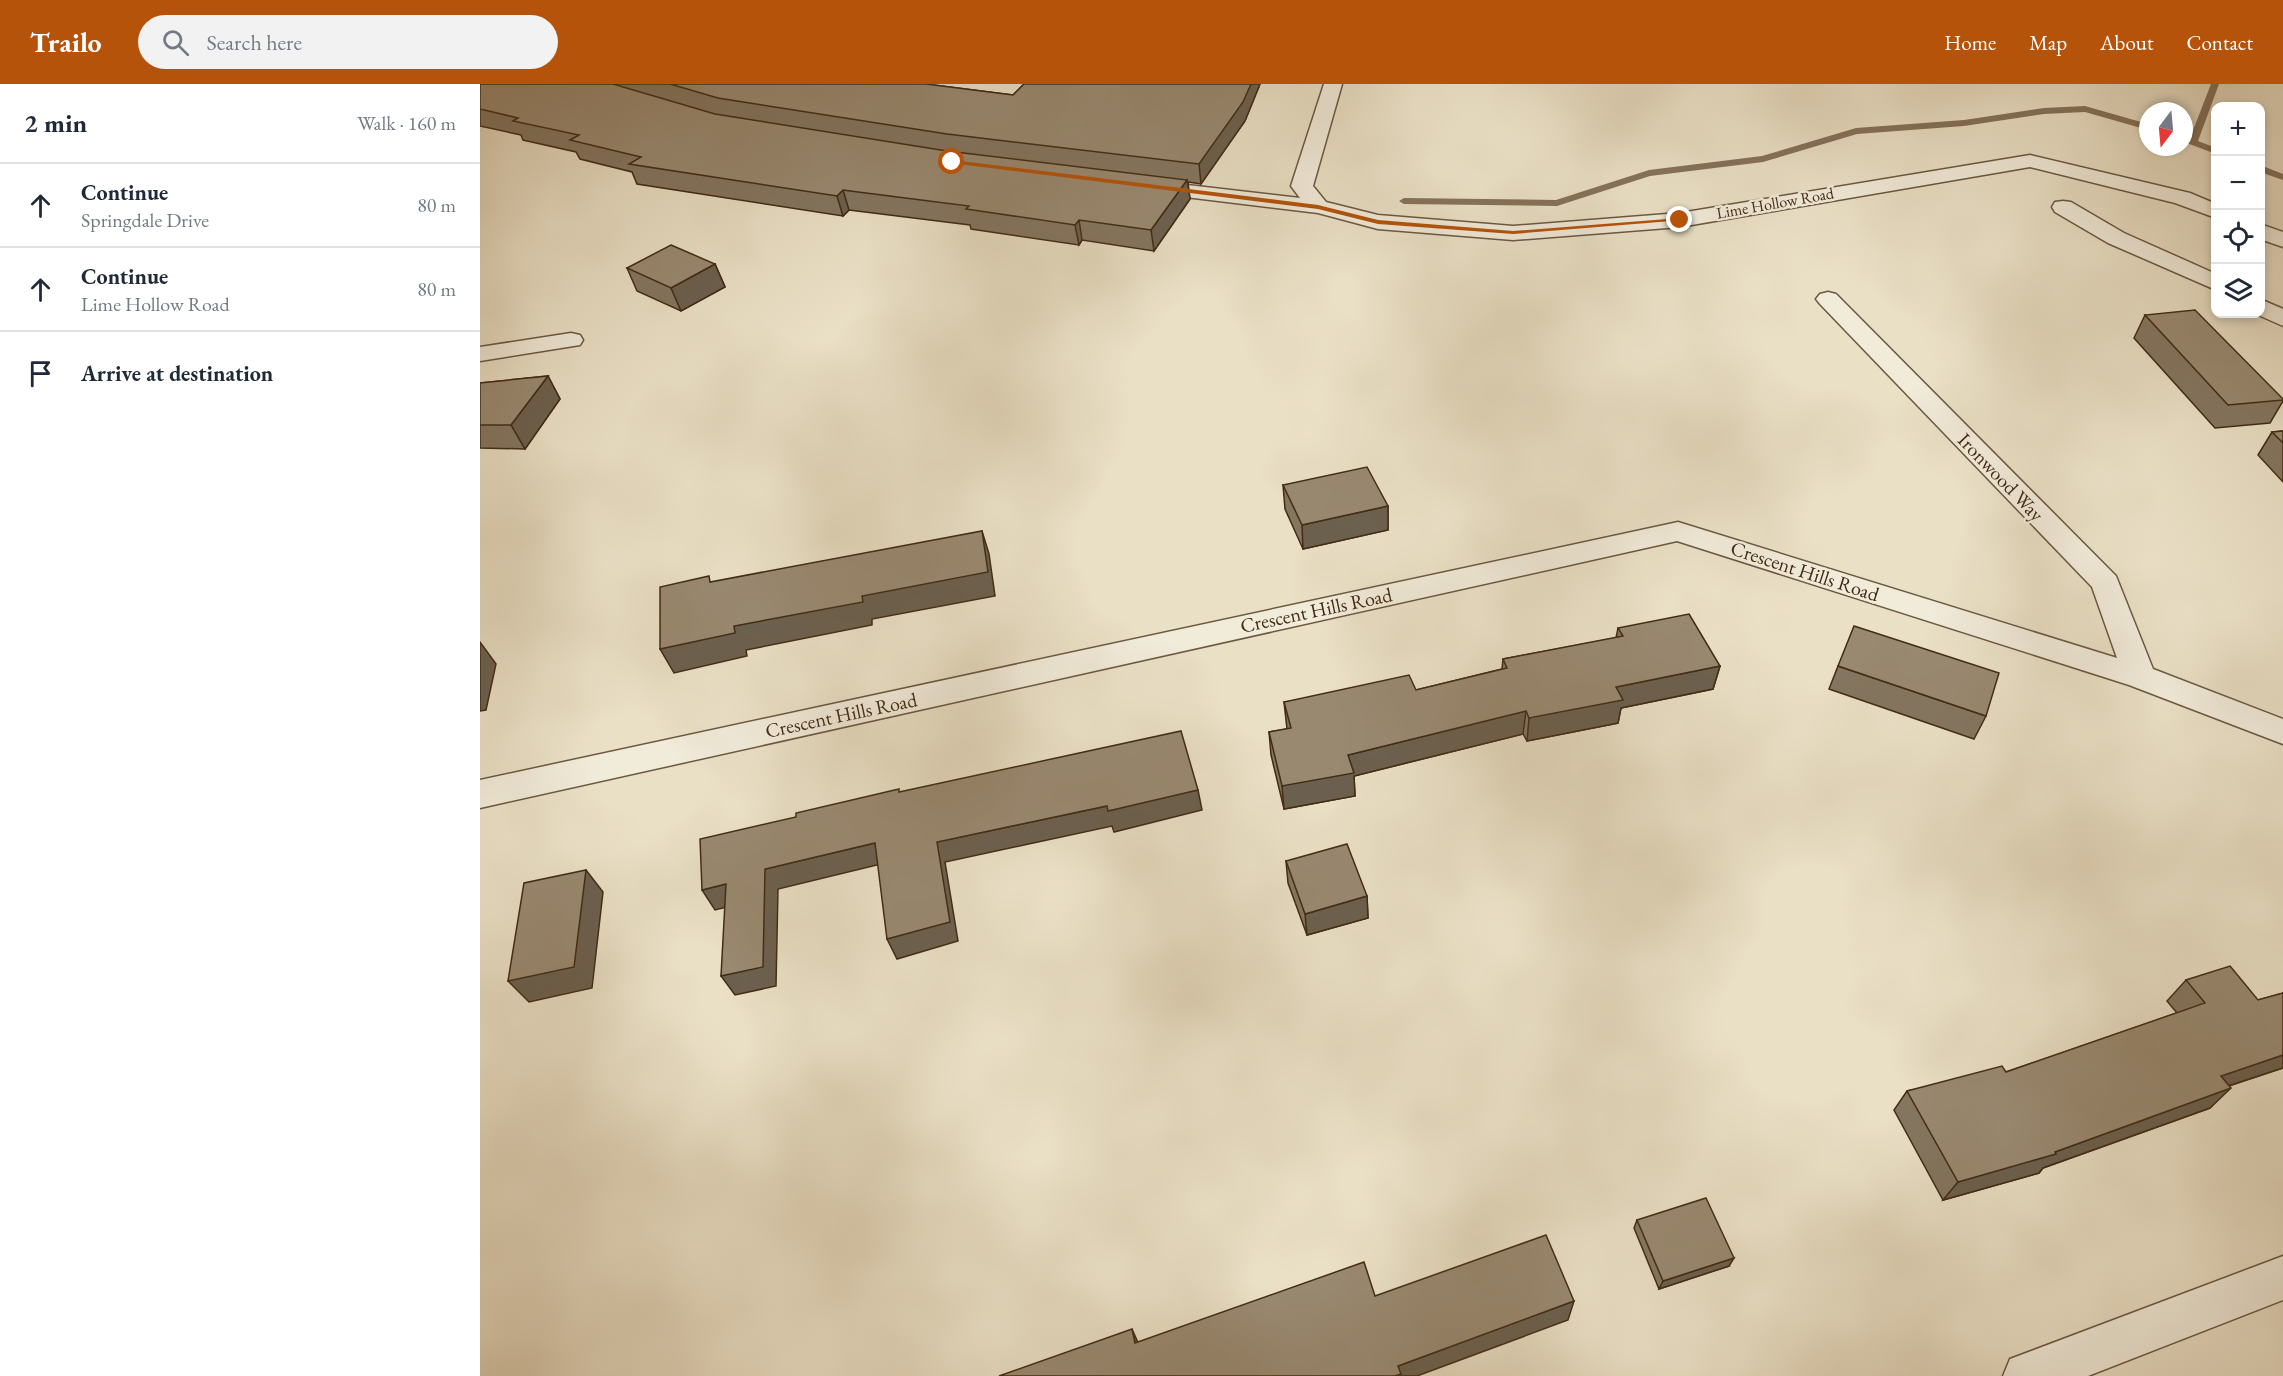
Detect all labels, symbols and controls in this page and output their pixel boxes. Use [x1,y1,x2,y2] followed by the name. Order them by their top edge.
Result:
[138,15,558,69] search box
[30,24,102,60] text: Trailo
[159,26,192,59] icon: search
[207,28,302,57] text: Search here
[1944,29,1996,56] text: Home
[2029,29,2067,56] text: Map
[2100,29,2153,56] text: About
[2186,29,2253,56] text: Contact
[2139,102,2193,156] north arrow
[2211,102,2265,318] map controls
[2211,102,2265,156] button: +
[24,106,87,140] text: 2 min
[357,110,456,136] text: Walk · 160 m
[938,148,964,174] route start
[2211,156,2265,210] button: −
[81,178,168,207] text: Continue
[1715,182,1836,224] street label: Lime Hollow Road
[24,189,57,222] icon: ahead
[417,192,456,218] text: 80 m
[1666,206,1692,232] route end
[81,207,209,233] text: Springdale Drive
[2211,210,2265,264] button: locate
[81,262,168,291] text: Continue
[2211,264,2265,318] button: layers
[24,273,57,306] icon: ahead
[417,276,456,302] text: 80 m
[81,291,230,317] text: Lime Hollow Road
[24,357,57,390] icon: arrive
[81,359,273,388] text: Arrive at destination
[1952,427,2050,527] street label: Ironwood Way
[1727,535,1883,608] street label: Crescent Hills Road
[1238,581,1395,639] street label: Crescent Hills Road
[763,686,920,744] street label: Crescent Hills Road

